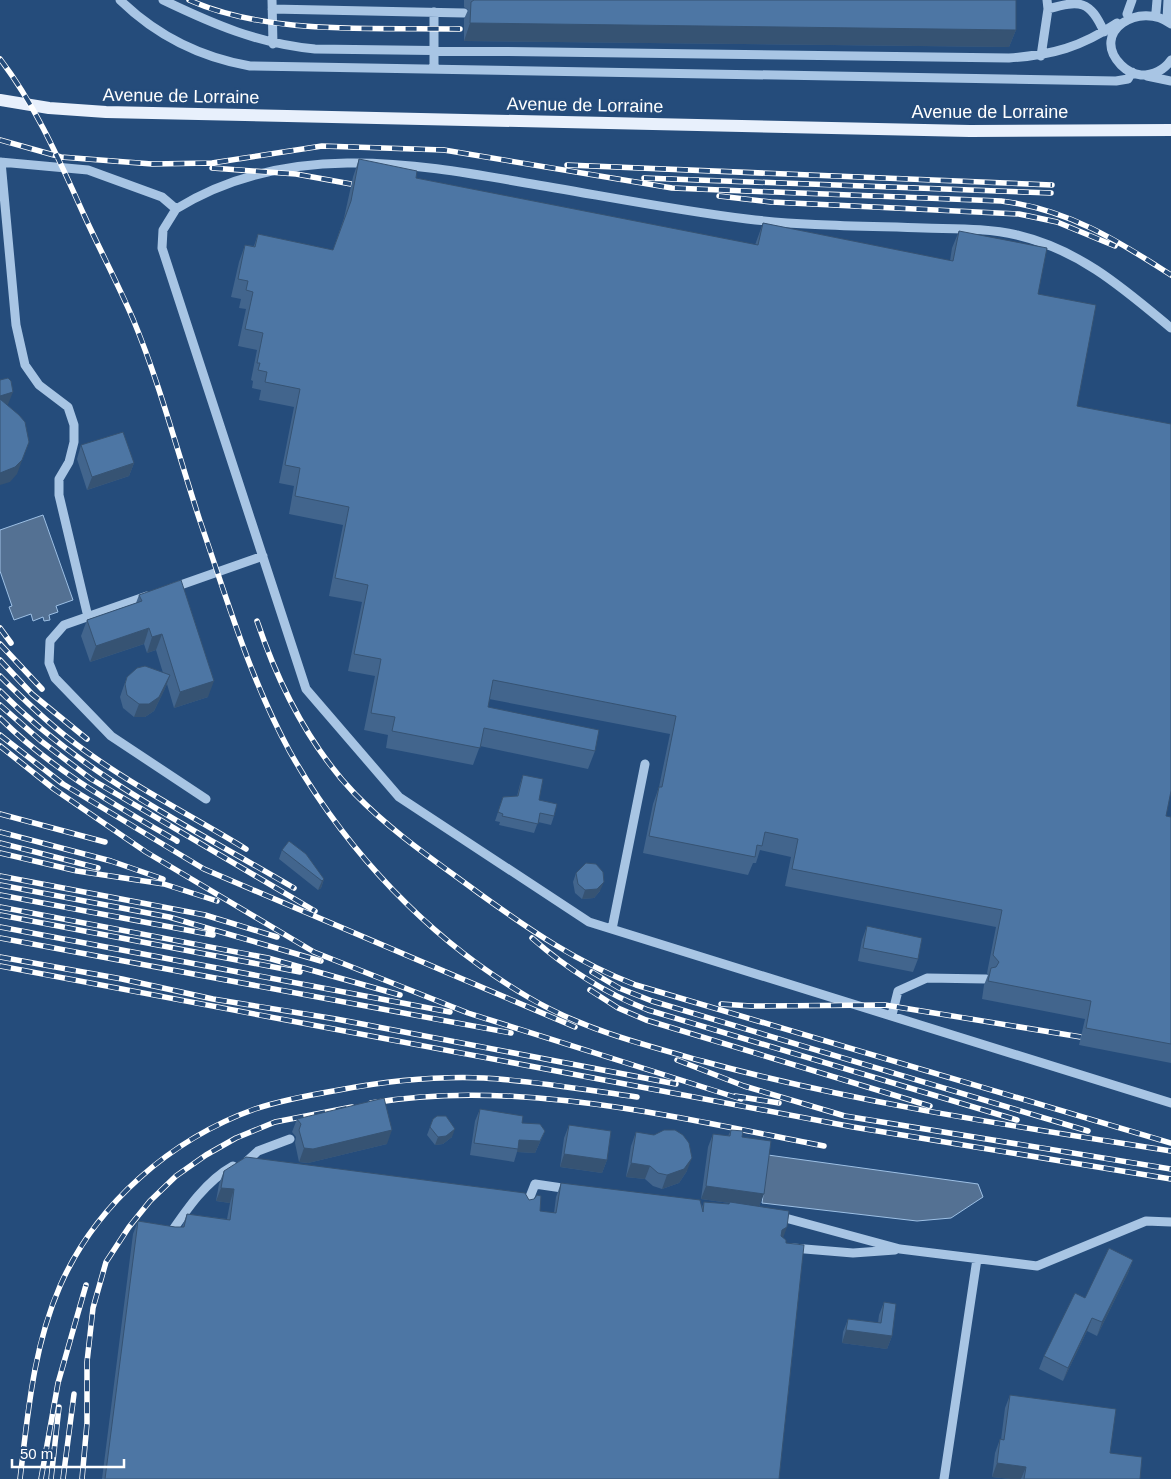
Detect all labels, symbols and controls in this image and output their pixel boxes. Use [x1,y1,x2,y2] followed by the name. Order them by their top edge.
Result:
[102,85,260,107] street label: Avenue de Lorraine
[506,94,664,116] street label: Avenue de Lorraine
[912,102,1068,122] street label: Avenue de Lorraine
[12,1436,125,1468] scale bar
[20,1445,53,1462] text: 50 m

